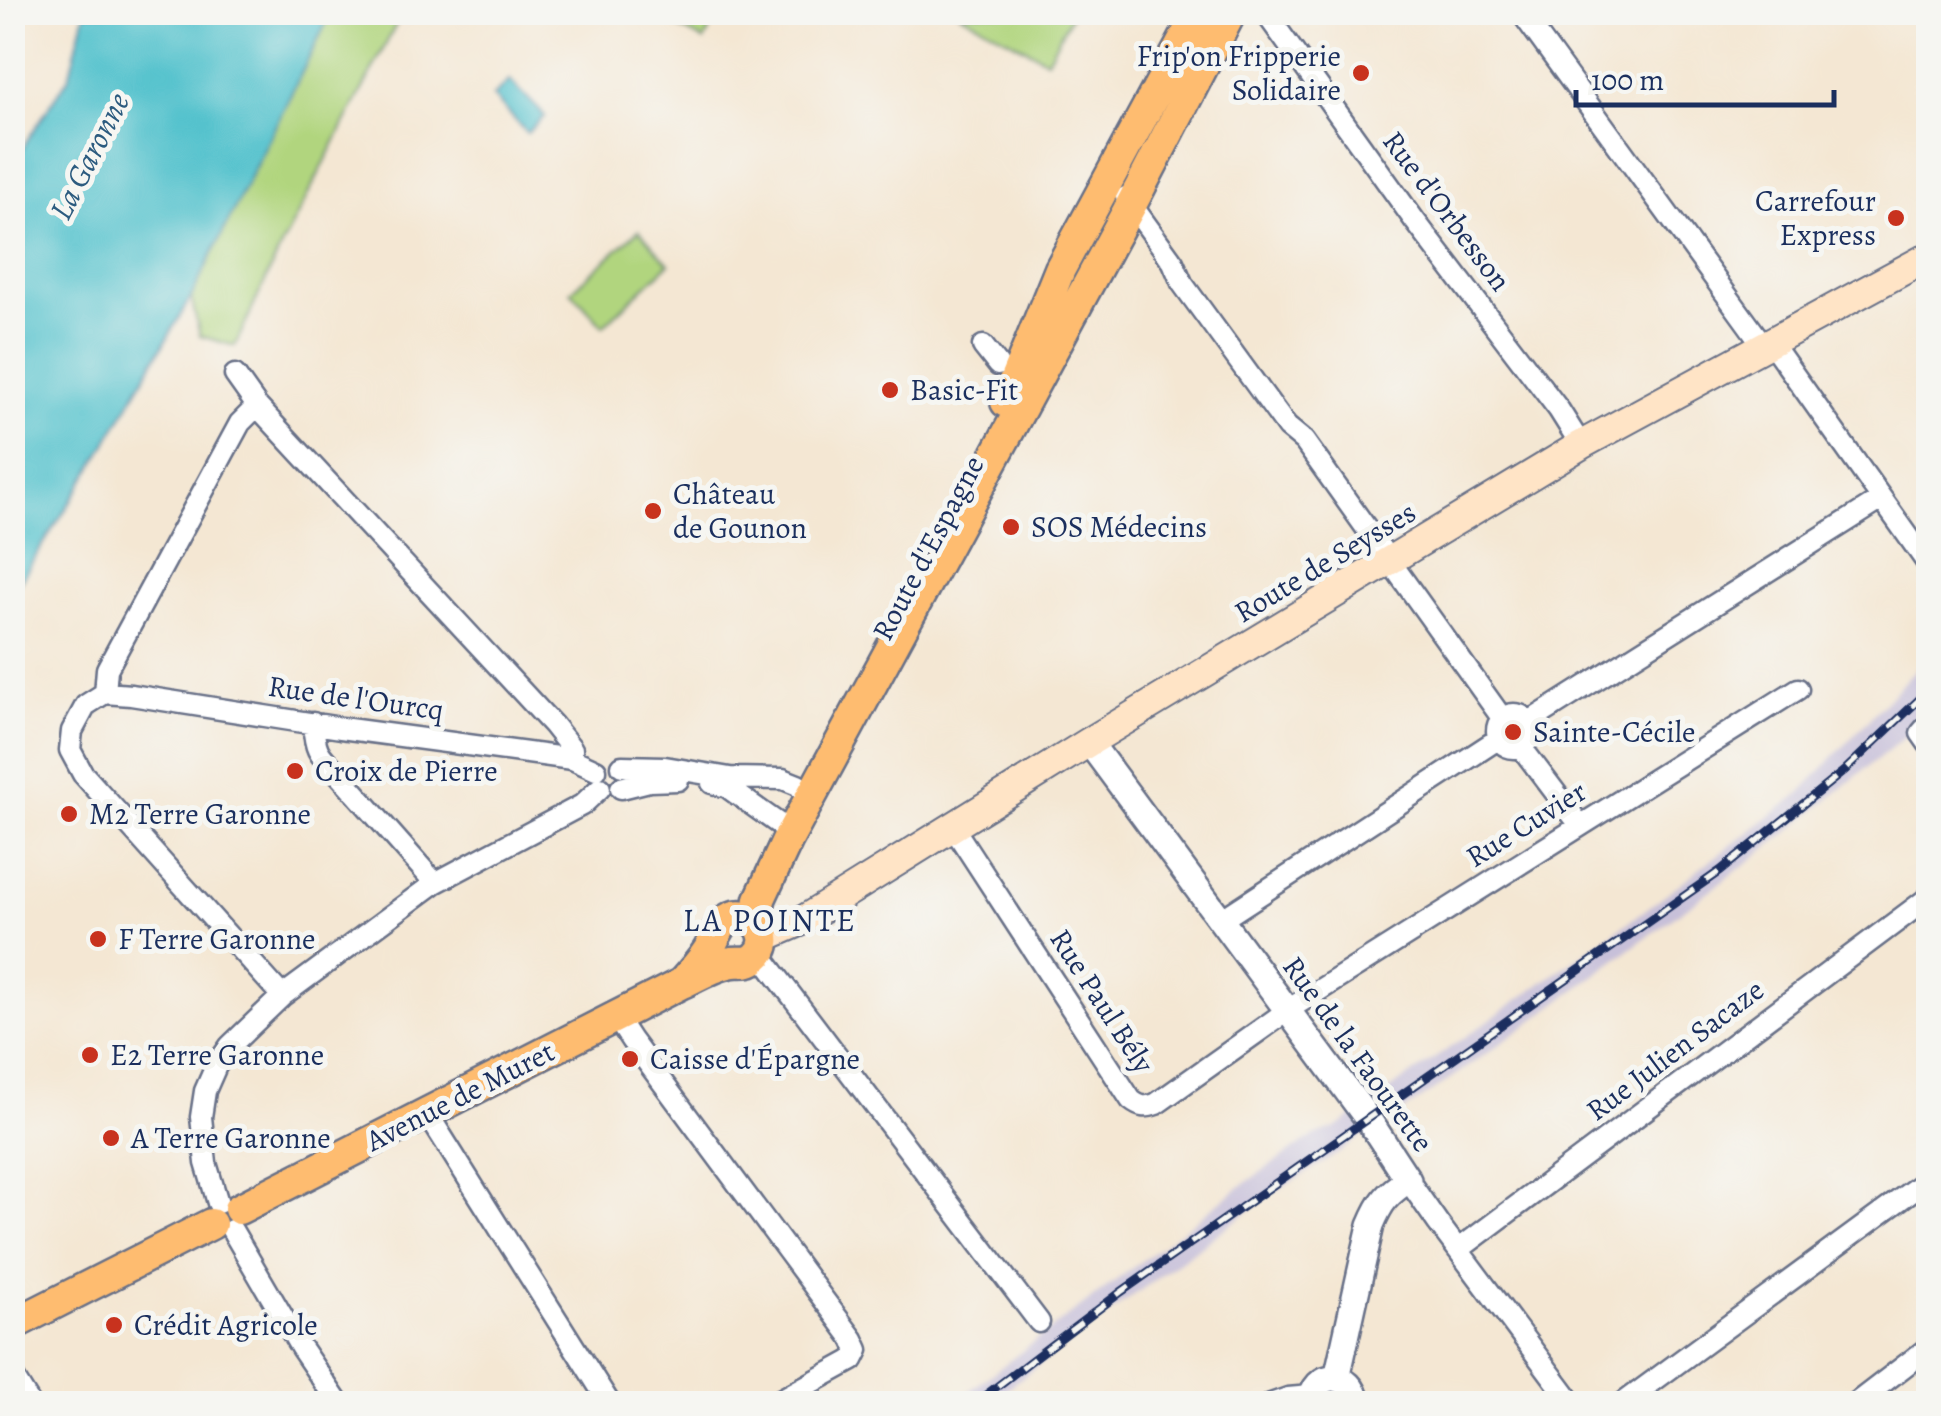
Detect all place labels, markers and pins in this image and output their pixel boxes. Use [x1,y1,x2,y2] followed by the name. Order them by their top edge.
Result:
[1136,36,1341,110] place label: Frip'on Fripperie Solidaire
[1350,62,1372,84] marker: Frip'on Fripperie Solidaire
[1755,181,1876,255] place label: Carrefour Express
[1885,207,1907,229] marker: Carrefour Express
[910,370,1018,410] place label: Basic-Fit
[879,379,901,401] marker: Basic-Fit
[673,474,807,548] place label: Château de Gounon
[642,500,664,522] marker: Château de Gounon
[1031,507,1207,547] place label: SOS Médecins
[1000,516,1022,538] marker: SOS Médecins
[1533,712,1695,752] place label: Sainte-Cécile
[1502,721,1524,743] marker: Sainte-Cécile
[315,751,498,791] place label: Croix de Pierre
[284,760,306,782] marker: Croix de Pierre
[89,794,311,834] place label: M2 Terre Garonne
[58,803,80,825] marker: M2 Terre Garonne
[118,919,316,959] place label: F Terre Garonne
[87,928,109,950] marker: F Terre Garonne
[110,1035,324,1075] place label: E2 Terre Garonne
[650,1039,860,1079] place label: Caisse d'Épargne
[79,1044,101,1066] marker: E2 Terre Garonne
[619,1048,641,1070] marker: Caisse d'Épargne
[130,1118,331,1158] place label: A Terre Garonne
[100,1127,122,1149] marker: A Terre Garonne
[134,1305,318,1345] place label: Crédit Agricole
[103,1314,125,1336] marker: Crédit Agricole

